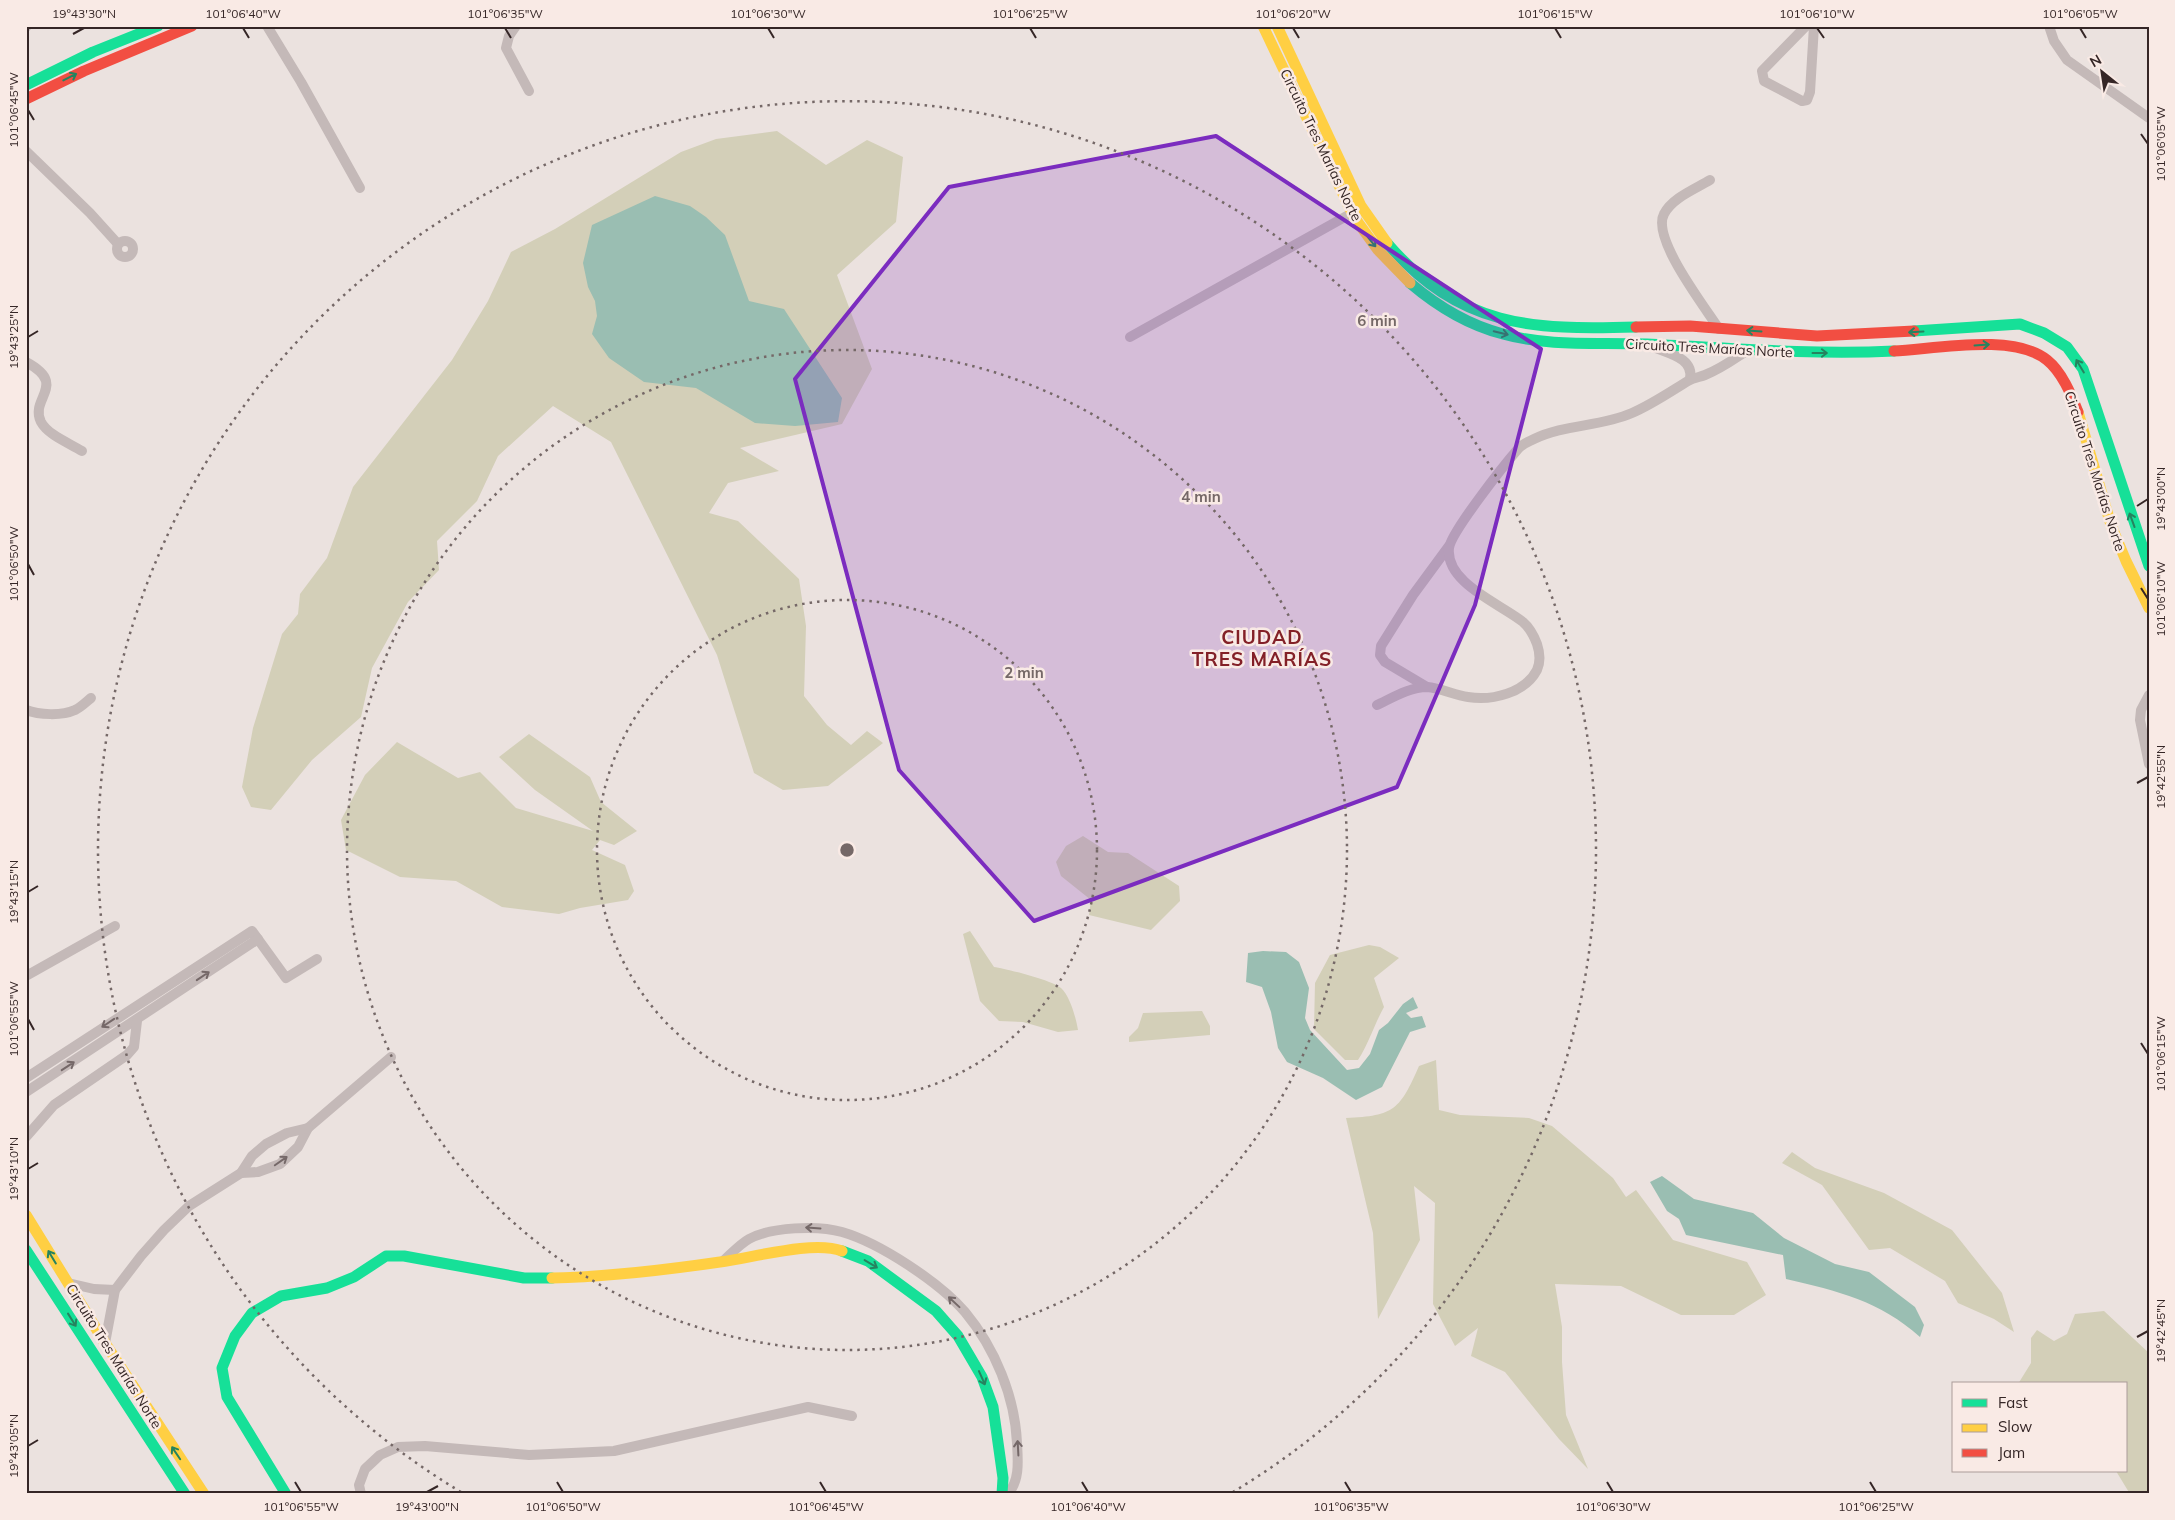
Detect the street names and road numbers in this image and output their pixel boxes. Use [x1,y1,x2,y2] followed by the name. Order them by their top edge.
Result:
[1276,66,1366,224] street label: Circuito Tres Marías Norte
[1625,335,1793,361] street label: Circuito Tres Marías Norte
[2061,389,2129,553] street label: Circuito Tres Marías Norte
[62,1280,166,1432] street label: Circuito Tres Marías Norte

